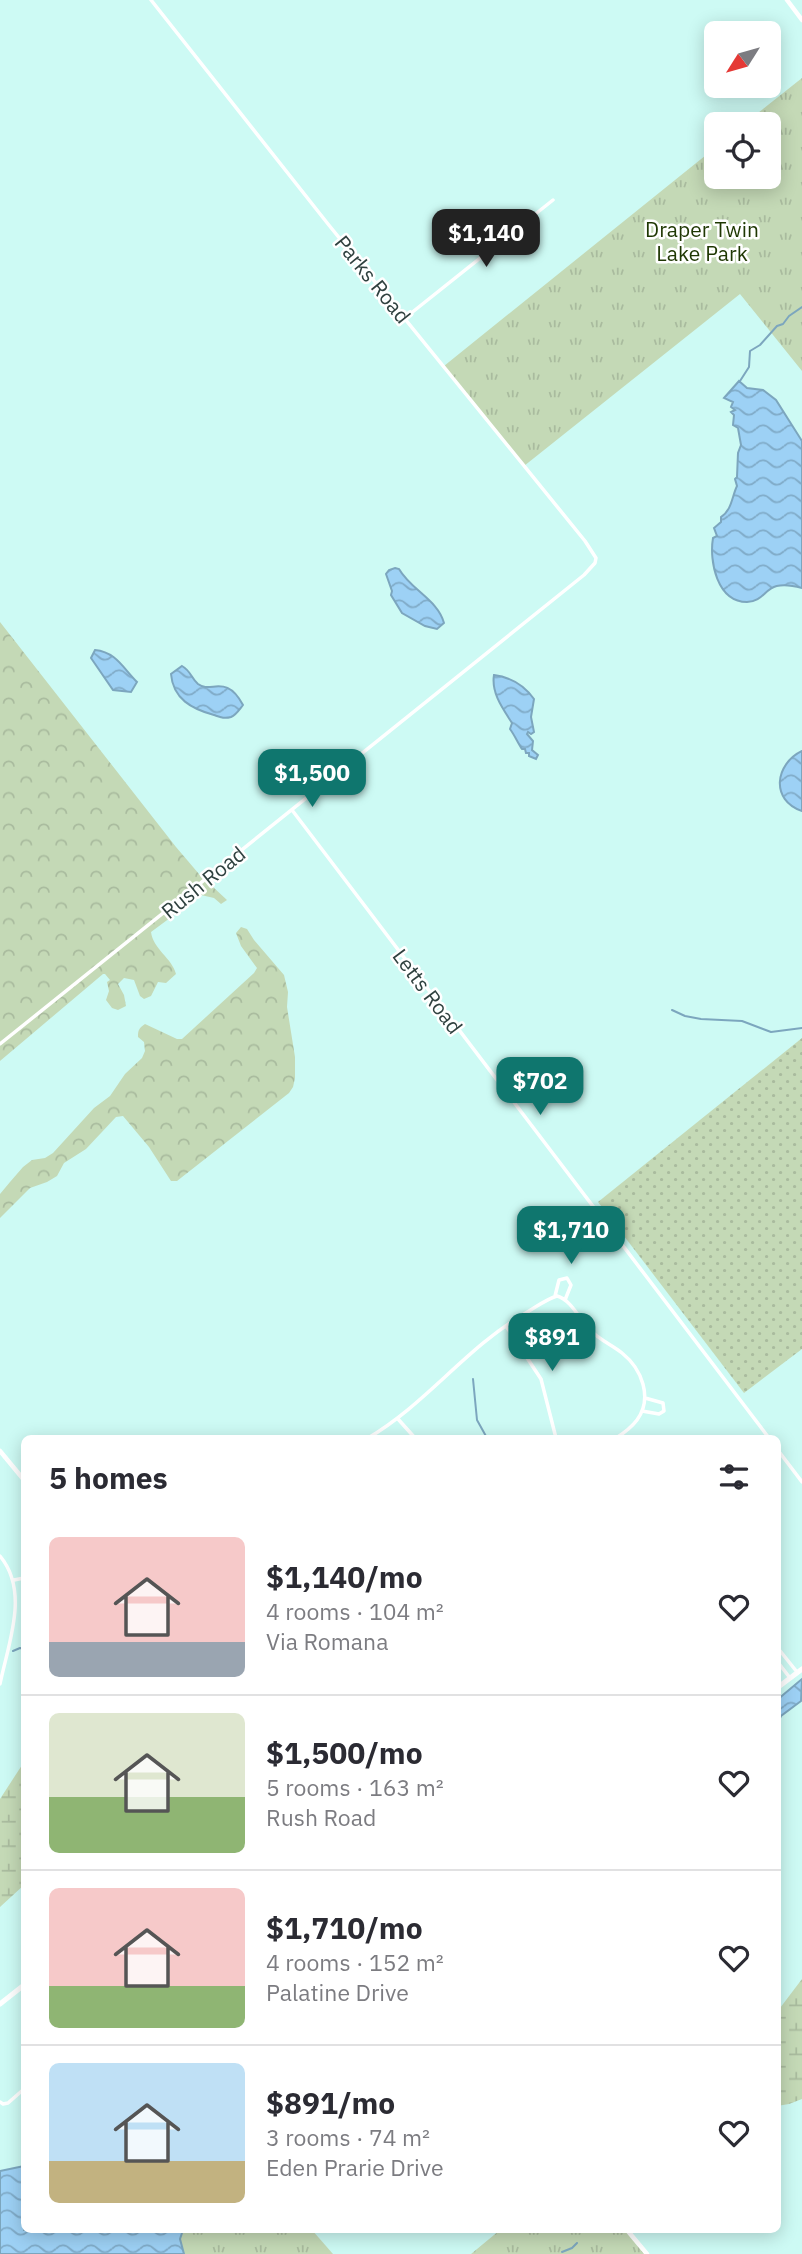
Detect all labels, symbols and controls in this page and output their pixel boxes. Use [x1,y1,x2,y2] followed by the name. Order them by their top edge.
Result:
[704,21,780,98] north arrow
[704,21,781,189] map controls
[704,112,781,189] button: locate
[429,210,543,269] pin: $1,140
[645,215,759,267] park label: Draper Twin Lake Park
[448,217,524,247] text: $1,140
[329,229,417,329] street label: Parks Road
[255,750,369,809] pin: $1,500
[274,757,350,787] text: $1,500
[155,839,251,925] street label: Rush Road
[387,943,469,1039] street label: Letts Road
[499,1058,581,1117] pin: $702
[512,1065,568,1095] text: $702
[514,1206,628,1266] pin: $1,710
[533,1214,609,1244] text: $1,710
[511,1314,593,1373] pin: $891
[524,1321,580,1351] text: $891
[49,1458,168,1497] text: 5 homes
[715,1458,753,1496] icon: filters
[266,1557,423,1596] text: $1,140/mo
[105,1565,189,1649] icon: home
[715,1588,753,1626] icon: heart
[266,1596,444,1626] text: 4 rooms · 104 m²
[266,1626,388,1656] text: Via Romana
[266,1733,423,1772] text: $1,500/mo
[105,1741,189,1825] icon: home
[715,1764,753,1802] icon: heart
[266,1772,444,1802] text: 5 rooms · 163 m²
[266,1802,376,1832] text: Rush Road
[266,1908,423,1947] text: $1,710/mo
[105,1916,189,2000] icon: home
[715,1939,753,1977] icon: heart
[266,1947,444,1977] text: 4 rooms · 152 m²
[266,1977,409,2007] text: Palatine Drive
[266,2083,395,2122] text: $891/mo
[105,2091,189,2175] icon: home
[715,2114,753,2152] icon: heart
[266,2122,430,2152] text: 3 rooms · 74 m²
[266,2152,444,2182] text: Eden Prarie Drive

